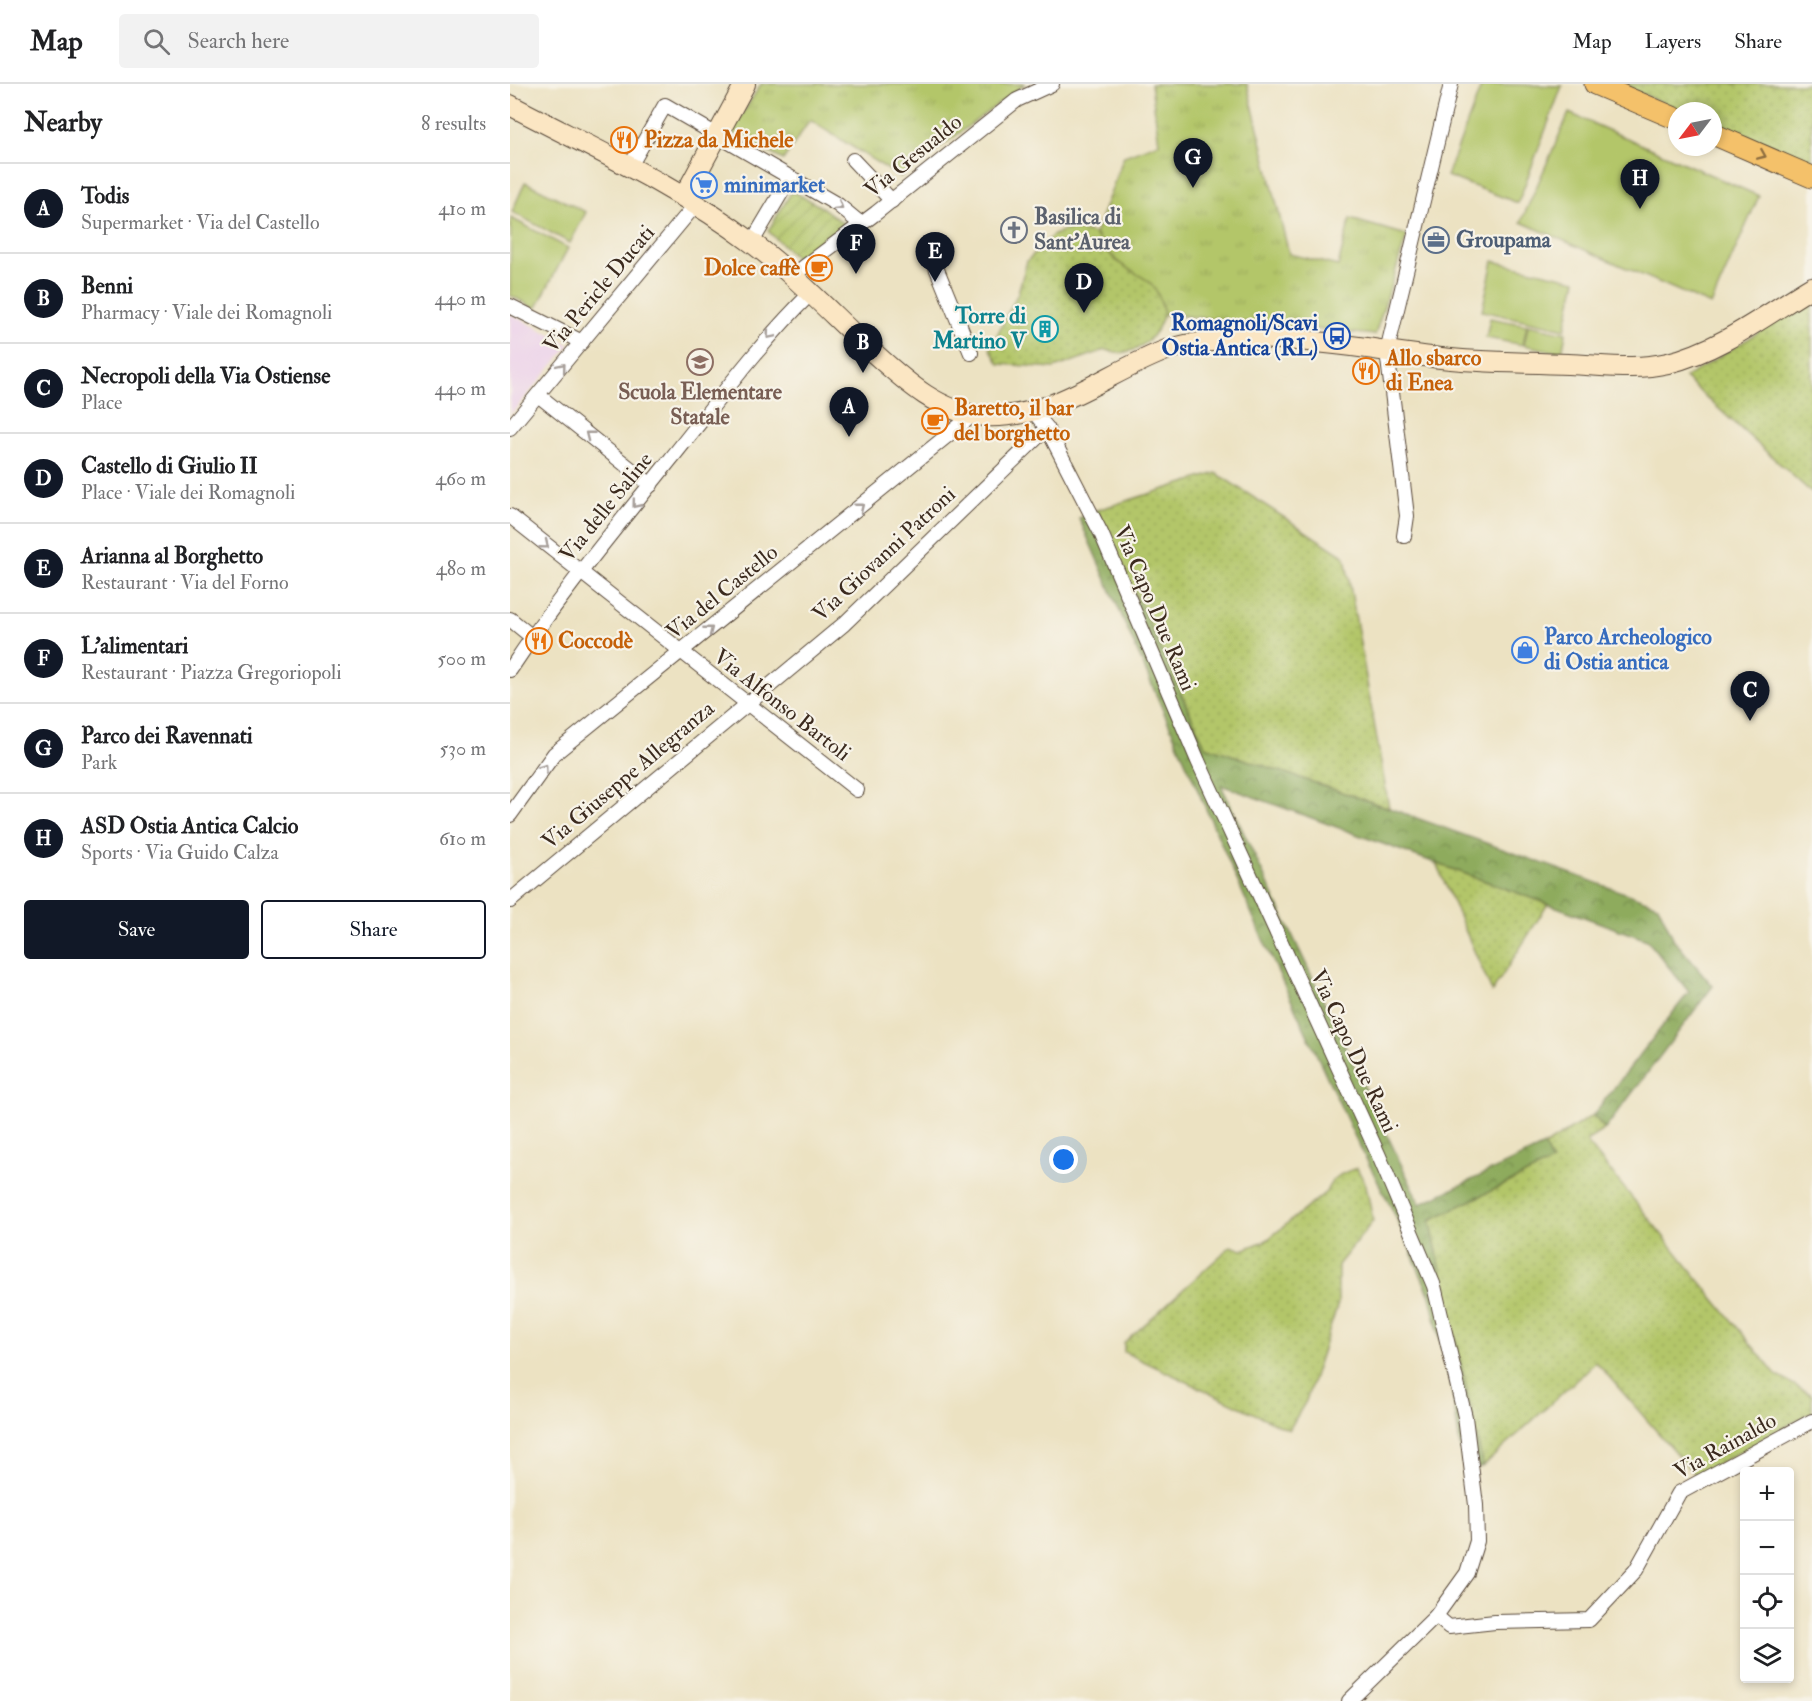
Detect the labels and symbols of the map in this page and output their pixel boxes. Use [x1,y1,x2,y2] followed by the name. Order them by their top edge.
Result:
[1668,102,1722,156] north arrow
[858,108,968,204] street label: Via Gesualdo
[609,125,639,155] restaurant icon: Pizza da Michele
[644,126,794,154] place label: Pizza da Michele
[1174,138,1212,188] pin: G
[1756,148,1767,160] one-way arrow
[1620,160,1660,209] pin: H
[689,170,719,200] supermarket icon: minimarket
[724,171,826,199] place label: minimarket
[833,198,843,210] one-way arrow
[1034,203,1131,256] place label: Basilica di Sant'Aurea
[999,215,1029,245] church icon: Basilica di Sant'Aurea
[537,219,661,359] street label: Via Pericle Ducati
[836,224,876,274] pin: F
[1421,225,1451,255] office icon: Groupama
[1456,226,1552,255] place label: Groupama
[916,232,954,282] pin: E
[804,253,834,283] cafe icon: Dolce caffè
[704,254,801,282] place label: Dolce caffè
[1064,264,1104,313] pin: D
[932,302,1028,355] place label: Torre di Martino V
[1162,309,1318,362] place label: Romagnoli/Scavi Ostia Antica (RL)
[1030,314,1060,344] building icon: Torre di Martino V
[1322,321,1352,351] bus stop icon: Romagnoli/Scavi Ostia Antica (RL)
[844,324,882,373] pin: B
[767,328,778,339] one-way arrow
[1385,344,1482,397] place label: Allo sbarco di Enea
[685,347,715,377] school or university icon: Scuola Elementare Statale
[1351,356,1381,386] restaurant icon: Allo sbarco di Enea
[554,363,565,374] one-way arrow
[618,378,783,431] place label: Scuola Elementare Statale
[830,388,868,437] pin: A
[954,394,1074,448] place label: Baretto, il bar del borghetto
[920,406,950,436] cafe icon: Baretto, il bar del borghetto
[584,432,595,443] one-way arrow
[553,446,659,568] street label: Via delle Saline
[807,480,962,628] street label: Via Giovanni Patroni
[632,497,643,508] one-way arrow
[854,503,865,514] one-way arrow
[1107,521,1203,696] street label: Via Capo Due Rami
[538,537,549,548] one-way arrow
[660,538,784,646] street label: Via del Castello
[1544,623,1712,676] place label: Parco Archeologico di Ostia antica
[524,626,554,656] restaurant icon: Coccodè
[702,626,713,637] one-way arrow
[558,627,634,655] place label: Coccodè
[1510,635,1540,665] shop icon: Parco Archeologico di Ostia antica
[708,643,857,768] street label: Via Alfonso Bartoli
[1730,672,1770,721] pin: C
[536,694,721,856] street label: Via Giuseppe Allegranza
[537,763,548,774] one-way arrow
[1303,965,1404,1138] street label: Via Capo Due Rami
[1049,1145,1078,1174] your location
[1669,1406,1781,1486] street label: Via Rainaldo

